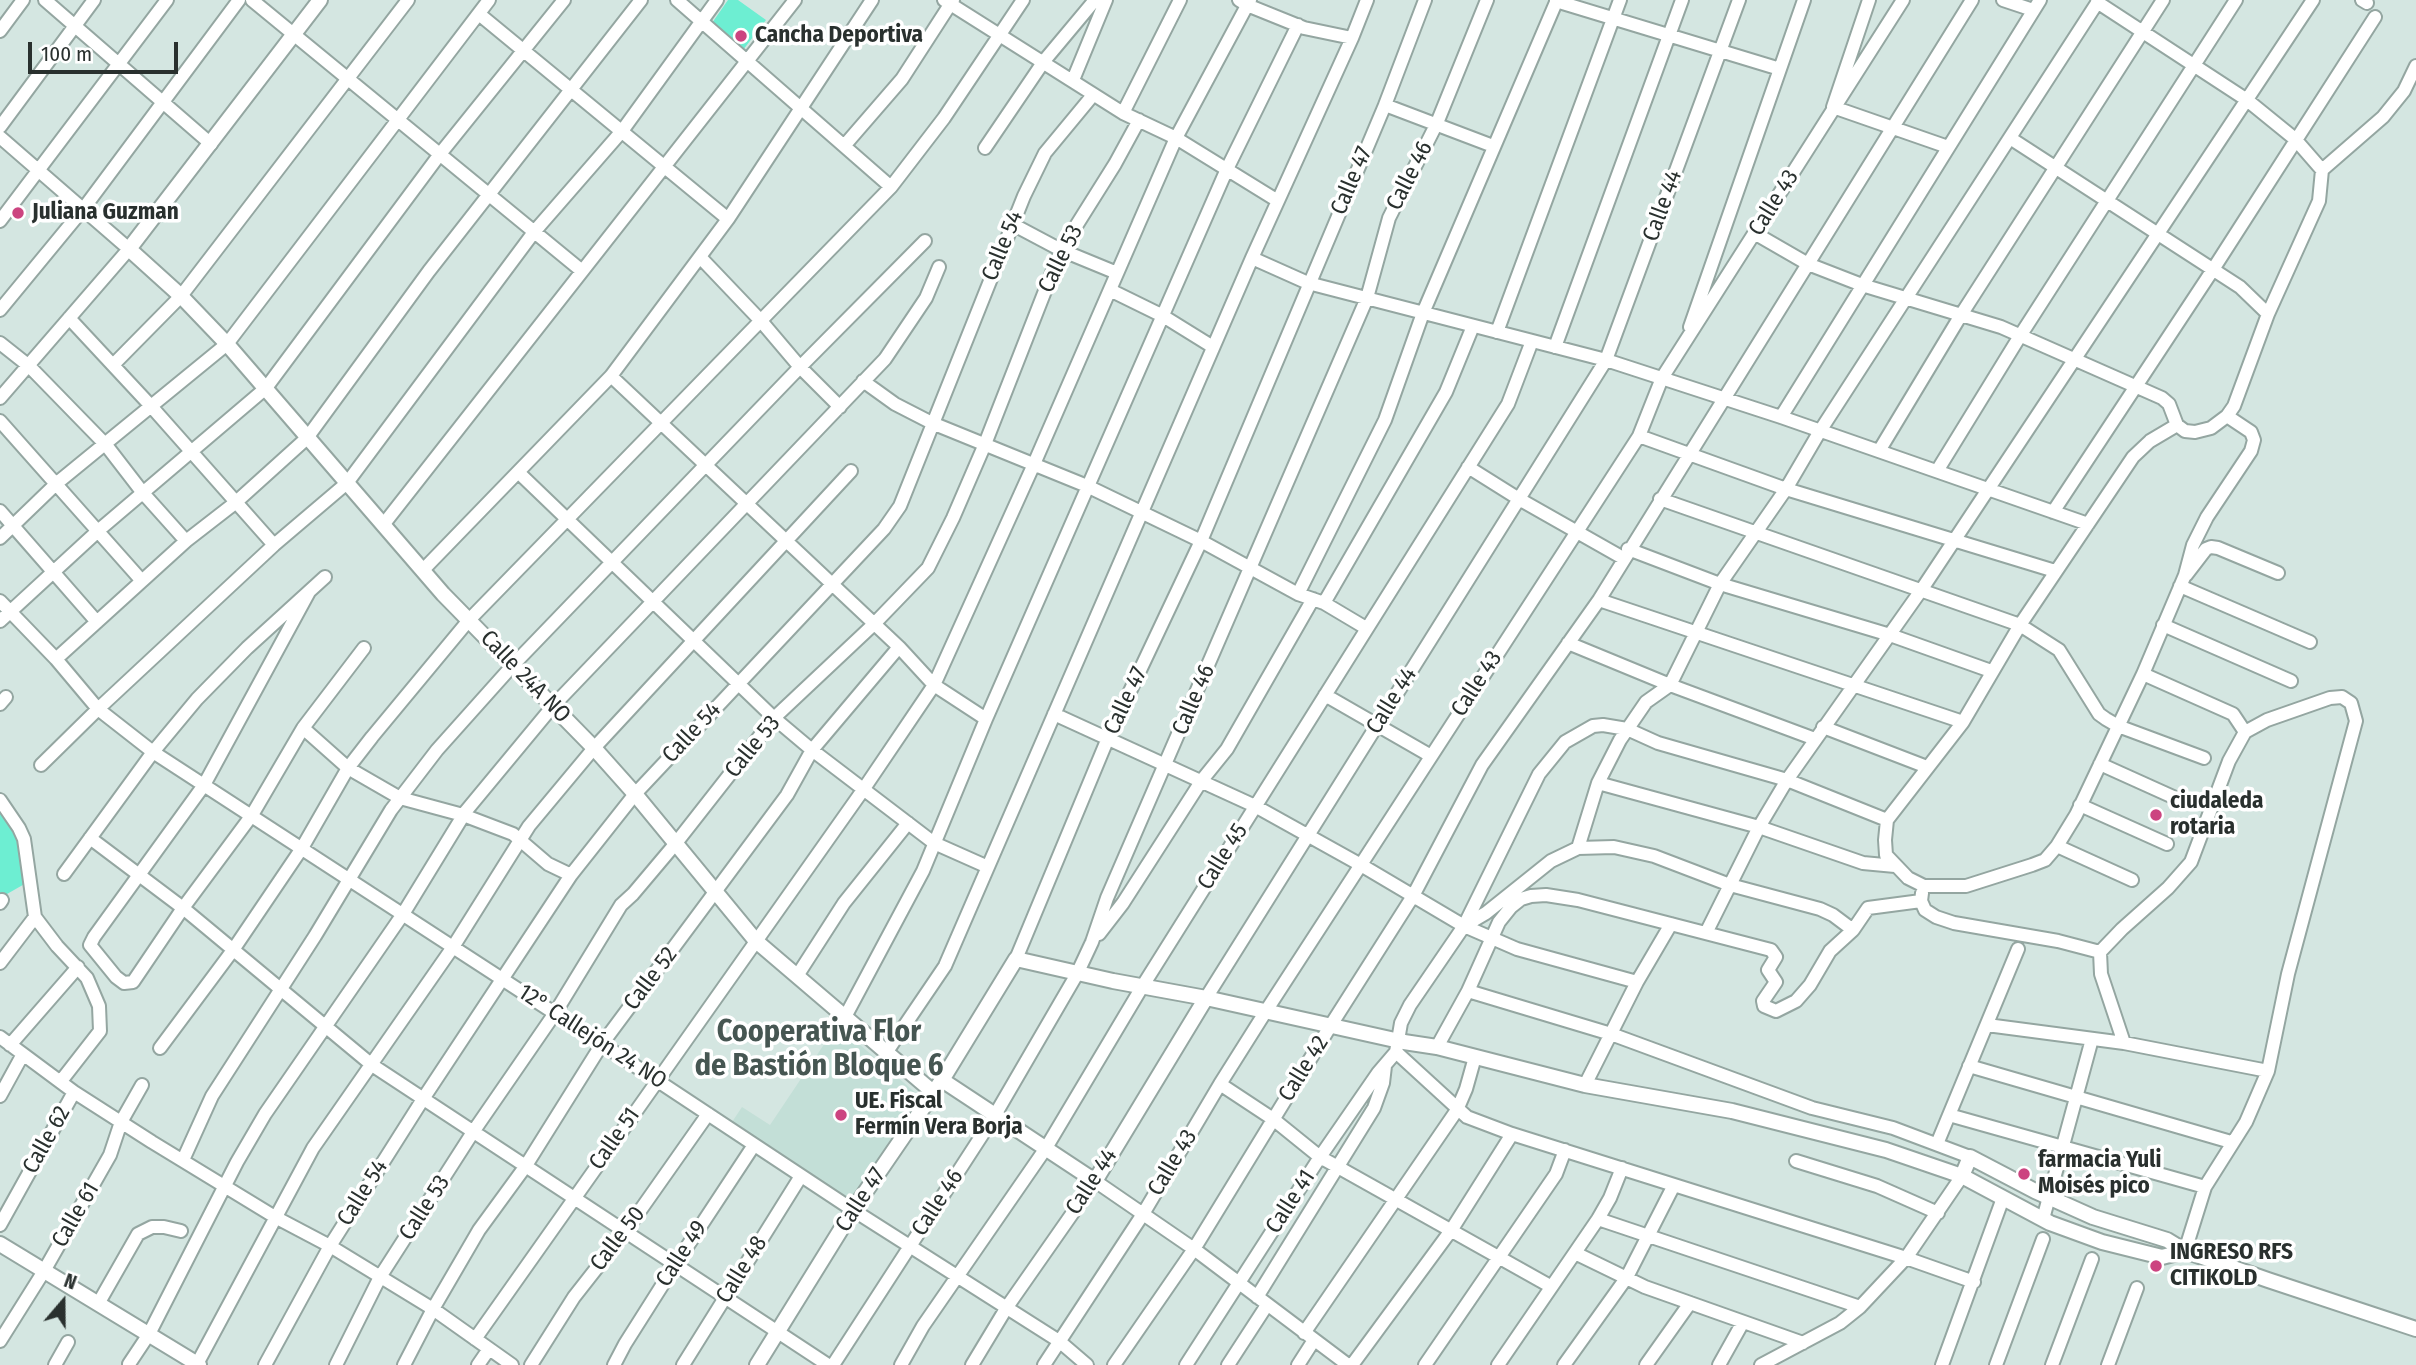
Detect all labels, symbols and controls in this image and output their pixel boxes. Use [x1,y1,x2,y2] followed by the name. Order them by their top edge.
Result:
[755,22,923,50] place label: Cancha Deportiva
[32,28,182,72] scale bar
[733,28,749,44] marker: Cancha Deportiva
[41,41,92,67] text: 100 m
[1381,137,1439,215] street label: Calle 46
[1325,143,1379,219] street label: Calle 47
[1743,165,1805,241] street label: Calle 43
[1637,167,1689,245] street label: Calle 44
[32,199,179,227] place label: Juliana Guzman
[10,205,26,221] marker: Juliana Guzman
[977,207,1029,285] street label: Calle 54
[1033,221,1089,297] street label: Calle 53
[474,625,576,729] street label: Calle 24A NO
[1446,646,1508,722] street label: Calle 43
[1167,661,1221,739] street label: Calle 46
[1361,662,1423,740] street label: Calle 44
[1098,663,1154,739] street label: Calle 47
[657,697,727,769] street label: Calle 54
[720,710,786,784] street label: Calle 53
[2170,788,2263,842] place label: ciudaleda rotaria
[2148,807,2164,823] marker: ciudaleda rotaria
[1192,819,1254,895] street label: Calle 45
[618,942,684,1016] street label: Calle 52
[513,979,671,1095] street label: 12° Callejón 24 NO
[695,1015,943,1086] district label: Cooperativa Flor de Bastión Bloque 6
[1273,1031,1335,1107] street label: Calle 42
[855,1088,1023,1142] place label: UE. Fiscal Fermín Vera Borja
[17,1102,77,1178] street label: Calle 62
[584,1103,646,1175] street label: Calle 51
[833,1107,849,1123] marker: UE. Fiscal Fermín Vera Borja
[1143,1125,1203,1201] street label: Calle 43
[1060,1144,1124,1220] street label: Calle 44
[2038,1147,2161,1201] place label: farmacia Yuli Moisés pico
[332,1155,394,1231] street label: Calle 54
[830,1163,892,1237] street label: Calle 47
[906,1165,970,1241] street label: Calle 46
[1260,1165,1322,1239] street label: Calle 41
[2016,1166,2032,1182] marker: farmacia Yuli Moisés pico
[394,1170,456,1246] street label: Calle 53
[46,1178,106,1252] street label: Calle 61
[585,1201,651,1277] street label: Calle 50
[650,1216,714,1292] street label: Calle 49
[711,1231,773,1309] street label: Calle 48
[2170,1239,2293,1293] place label: INGRESO RFS CITIKOLD
[2148,1258,2164,1274] marker: INGRESO RFS CITIKOLD
[28,1267,98,1337] north arrow
[61,1269,80,1295] text: N

